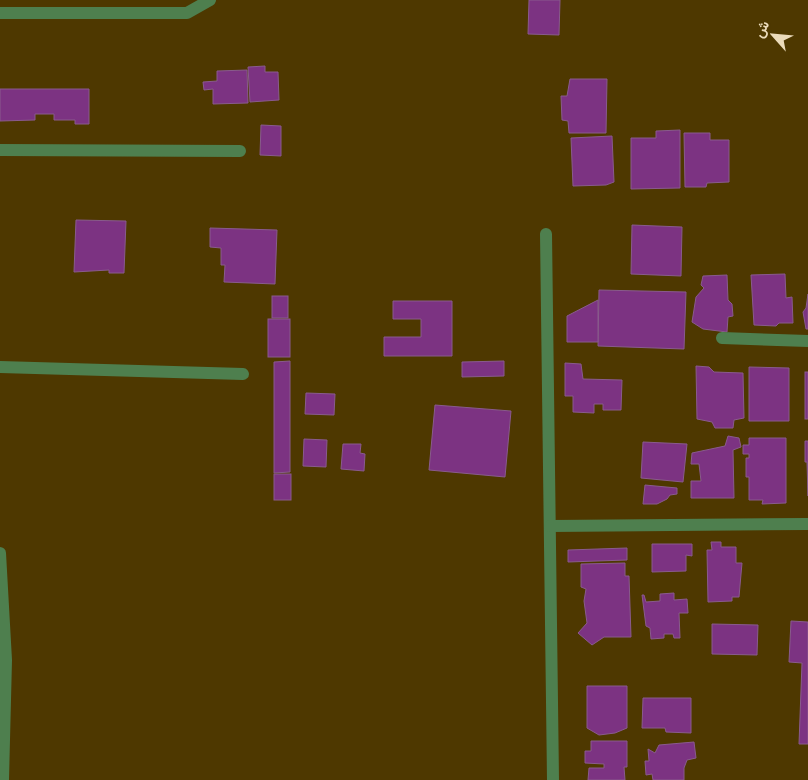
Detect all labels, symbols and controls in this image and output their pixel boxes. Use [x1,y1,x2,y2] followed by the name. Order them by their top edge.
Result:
[748,10,798,60] north arrow
[750,18,773,41] text: ش

